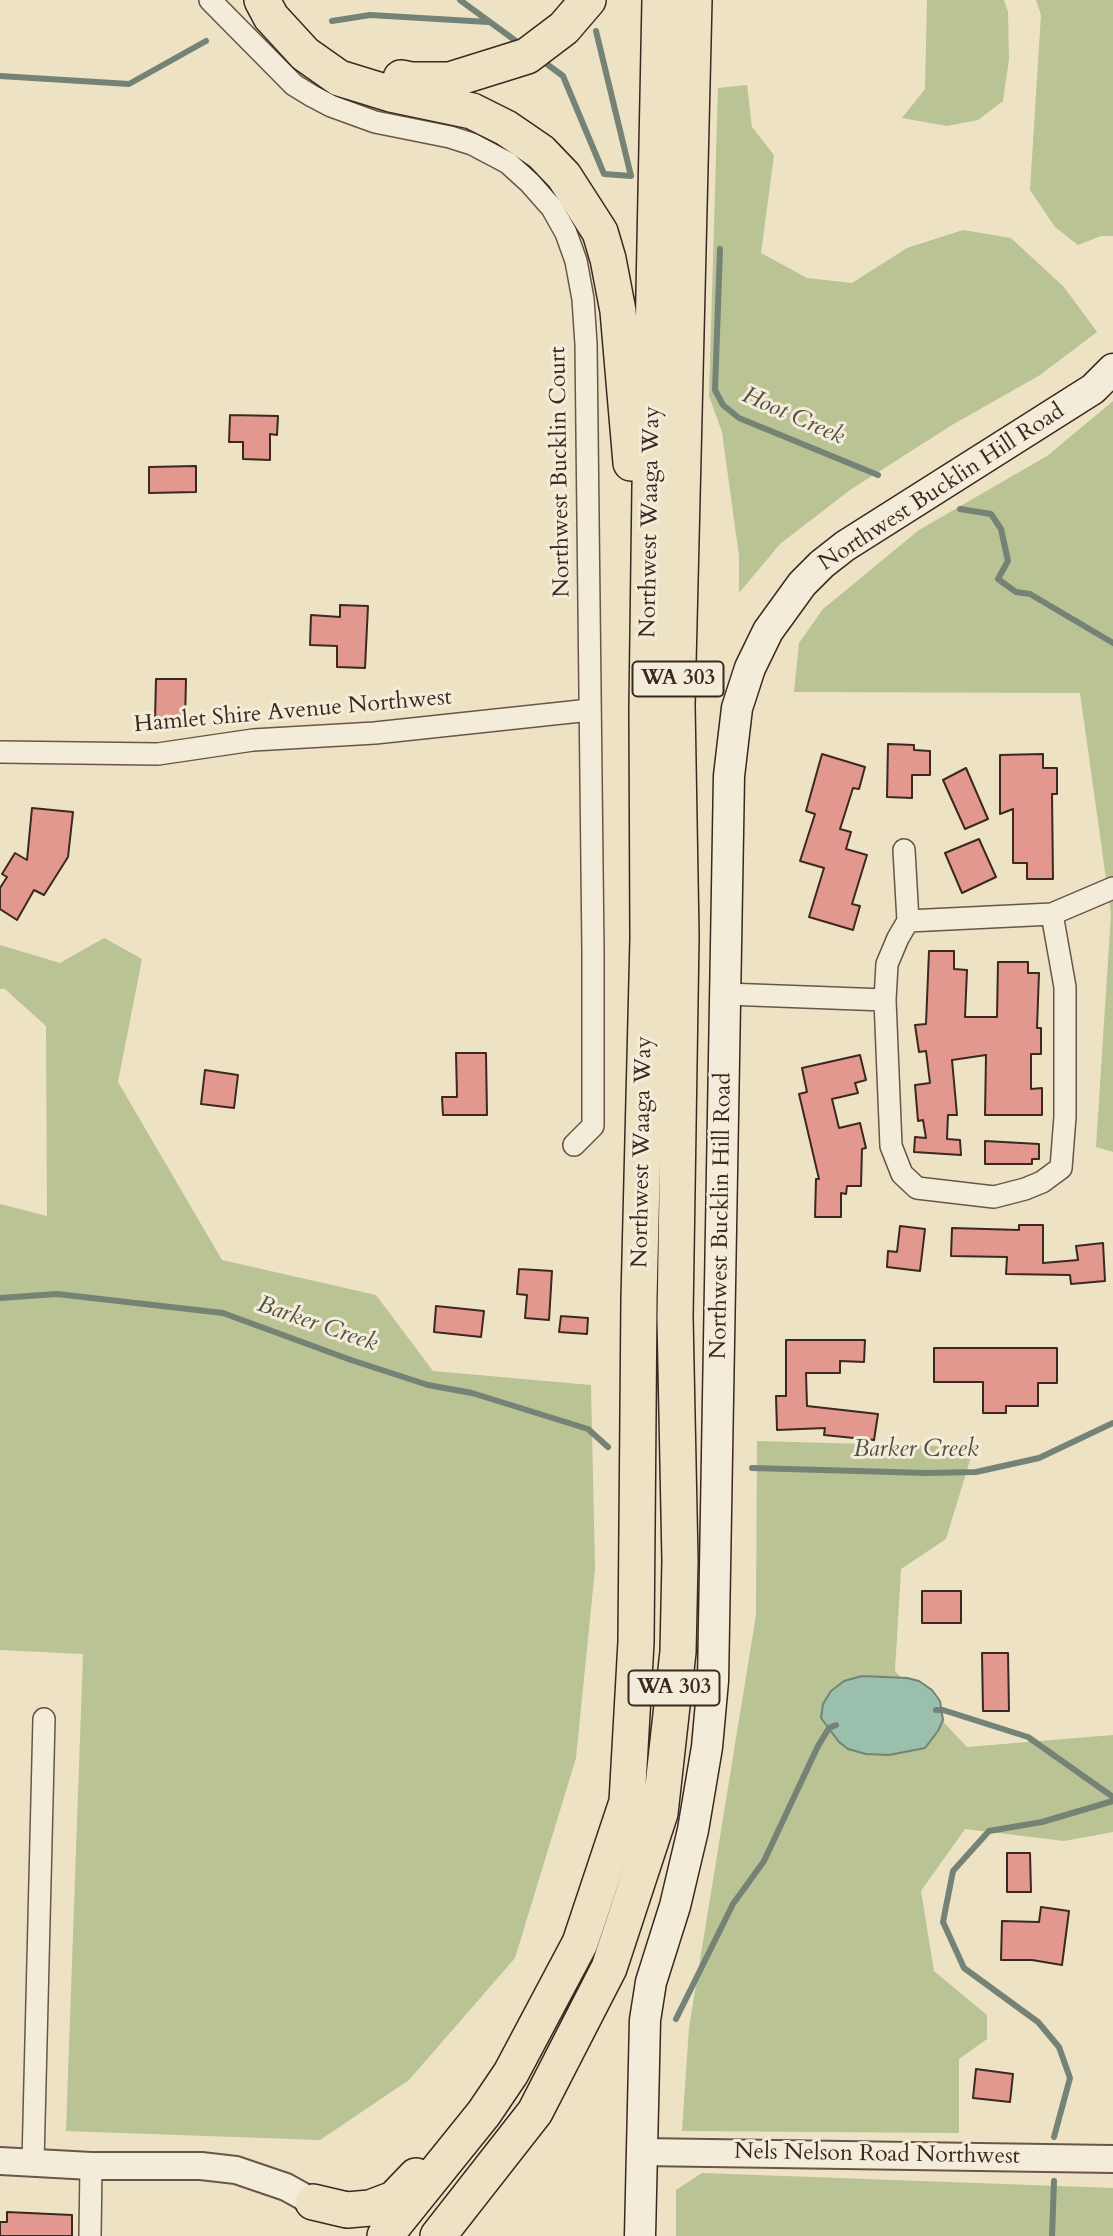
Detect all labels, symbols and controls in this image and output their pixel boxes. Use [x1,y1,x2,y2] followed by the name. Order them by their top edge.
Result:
[545,346,577,598] street label: Northwest Bucklin Court
[737,382,849,452] water label: Hoot Creek
[814,398,1070,578] street label: Northwest Bucklin Hill Road
[635,406,667,638] street label: Northwest Waaga Way
[632,662,724,696] road number: WA 303
[133,684,453,740] street label: Hamlet Shire Avenue Northwest
[627,1036,659,1268] street label: Northwest Waaga Way
[706,1072,738,1360] street label: Northwest Bucklin Hill Road
[253,1291,381,1359] water label: Barker Creek
[853,1436,979,1464] water label: Barker Creek
[628,1670,720,1706] road number: WA 303
[734,2139,1020,2171] street label: Nels Nelson Road Northwest

